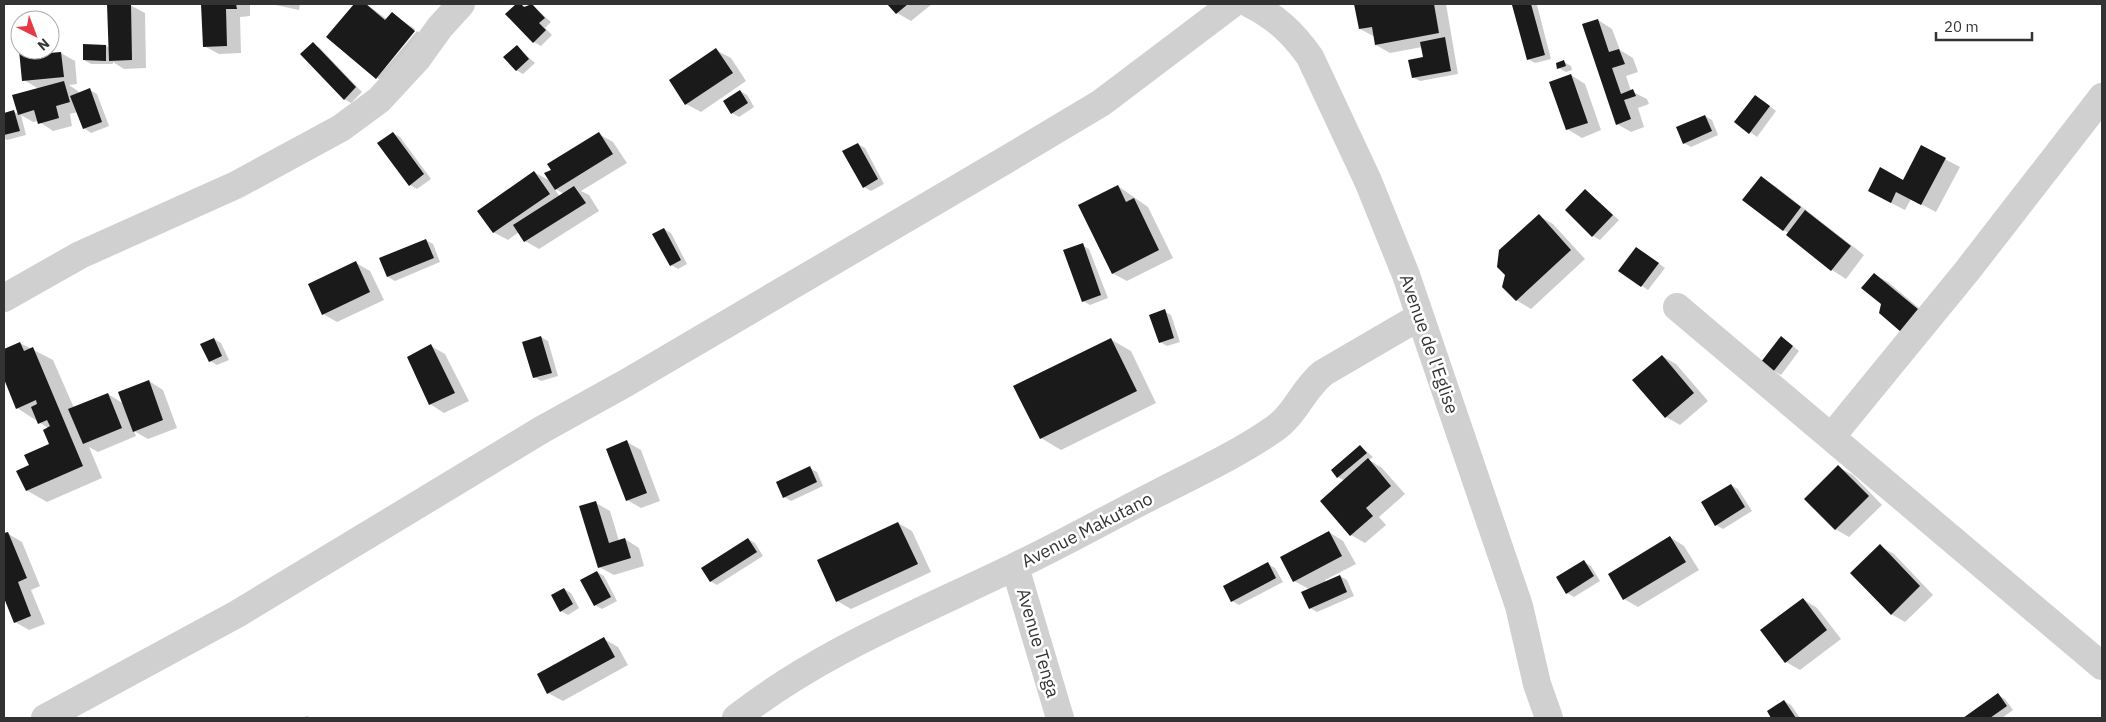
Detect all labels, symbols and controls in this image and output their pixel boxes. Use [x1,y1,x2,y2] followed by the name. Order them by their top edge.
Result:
[10,10,60,60] north arrow
[1936,10,2032,42] scale bar
[1944,17,1979,36] text: 20 m
[34,35,53,55] text: N
[1395,271,1464,417] street label: Avenue de l'Eglise
[1017,487,1156,573] street label: Avenue Makutano
[1012,586,1065,701] street label: Avenue Tenga

